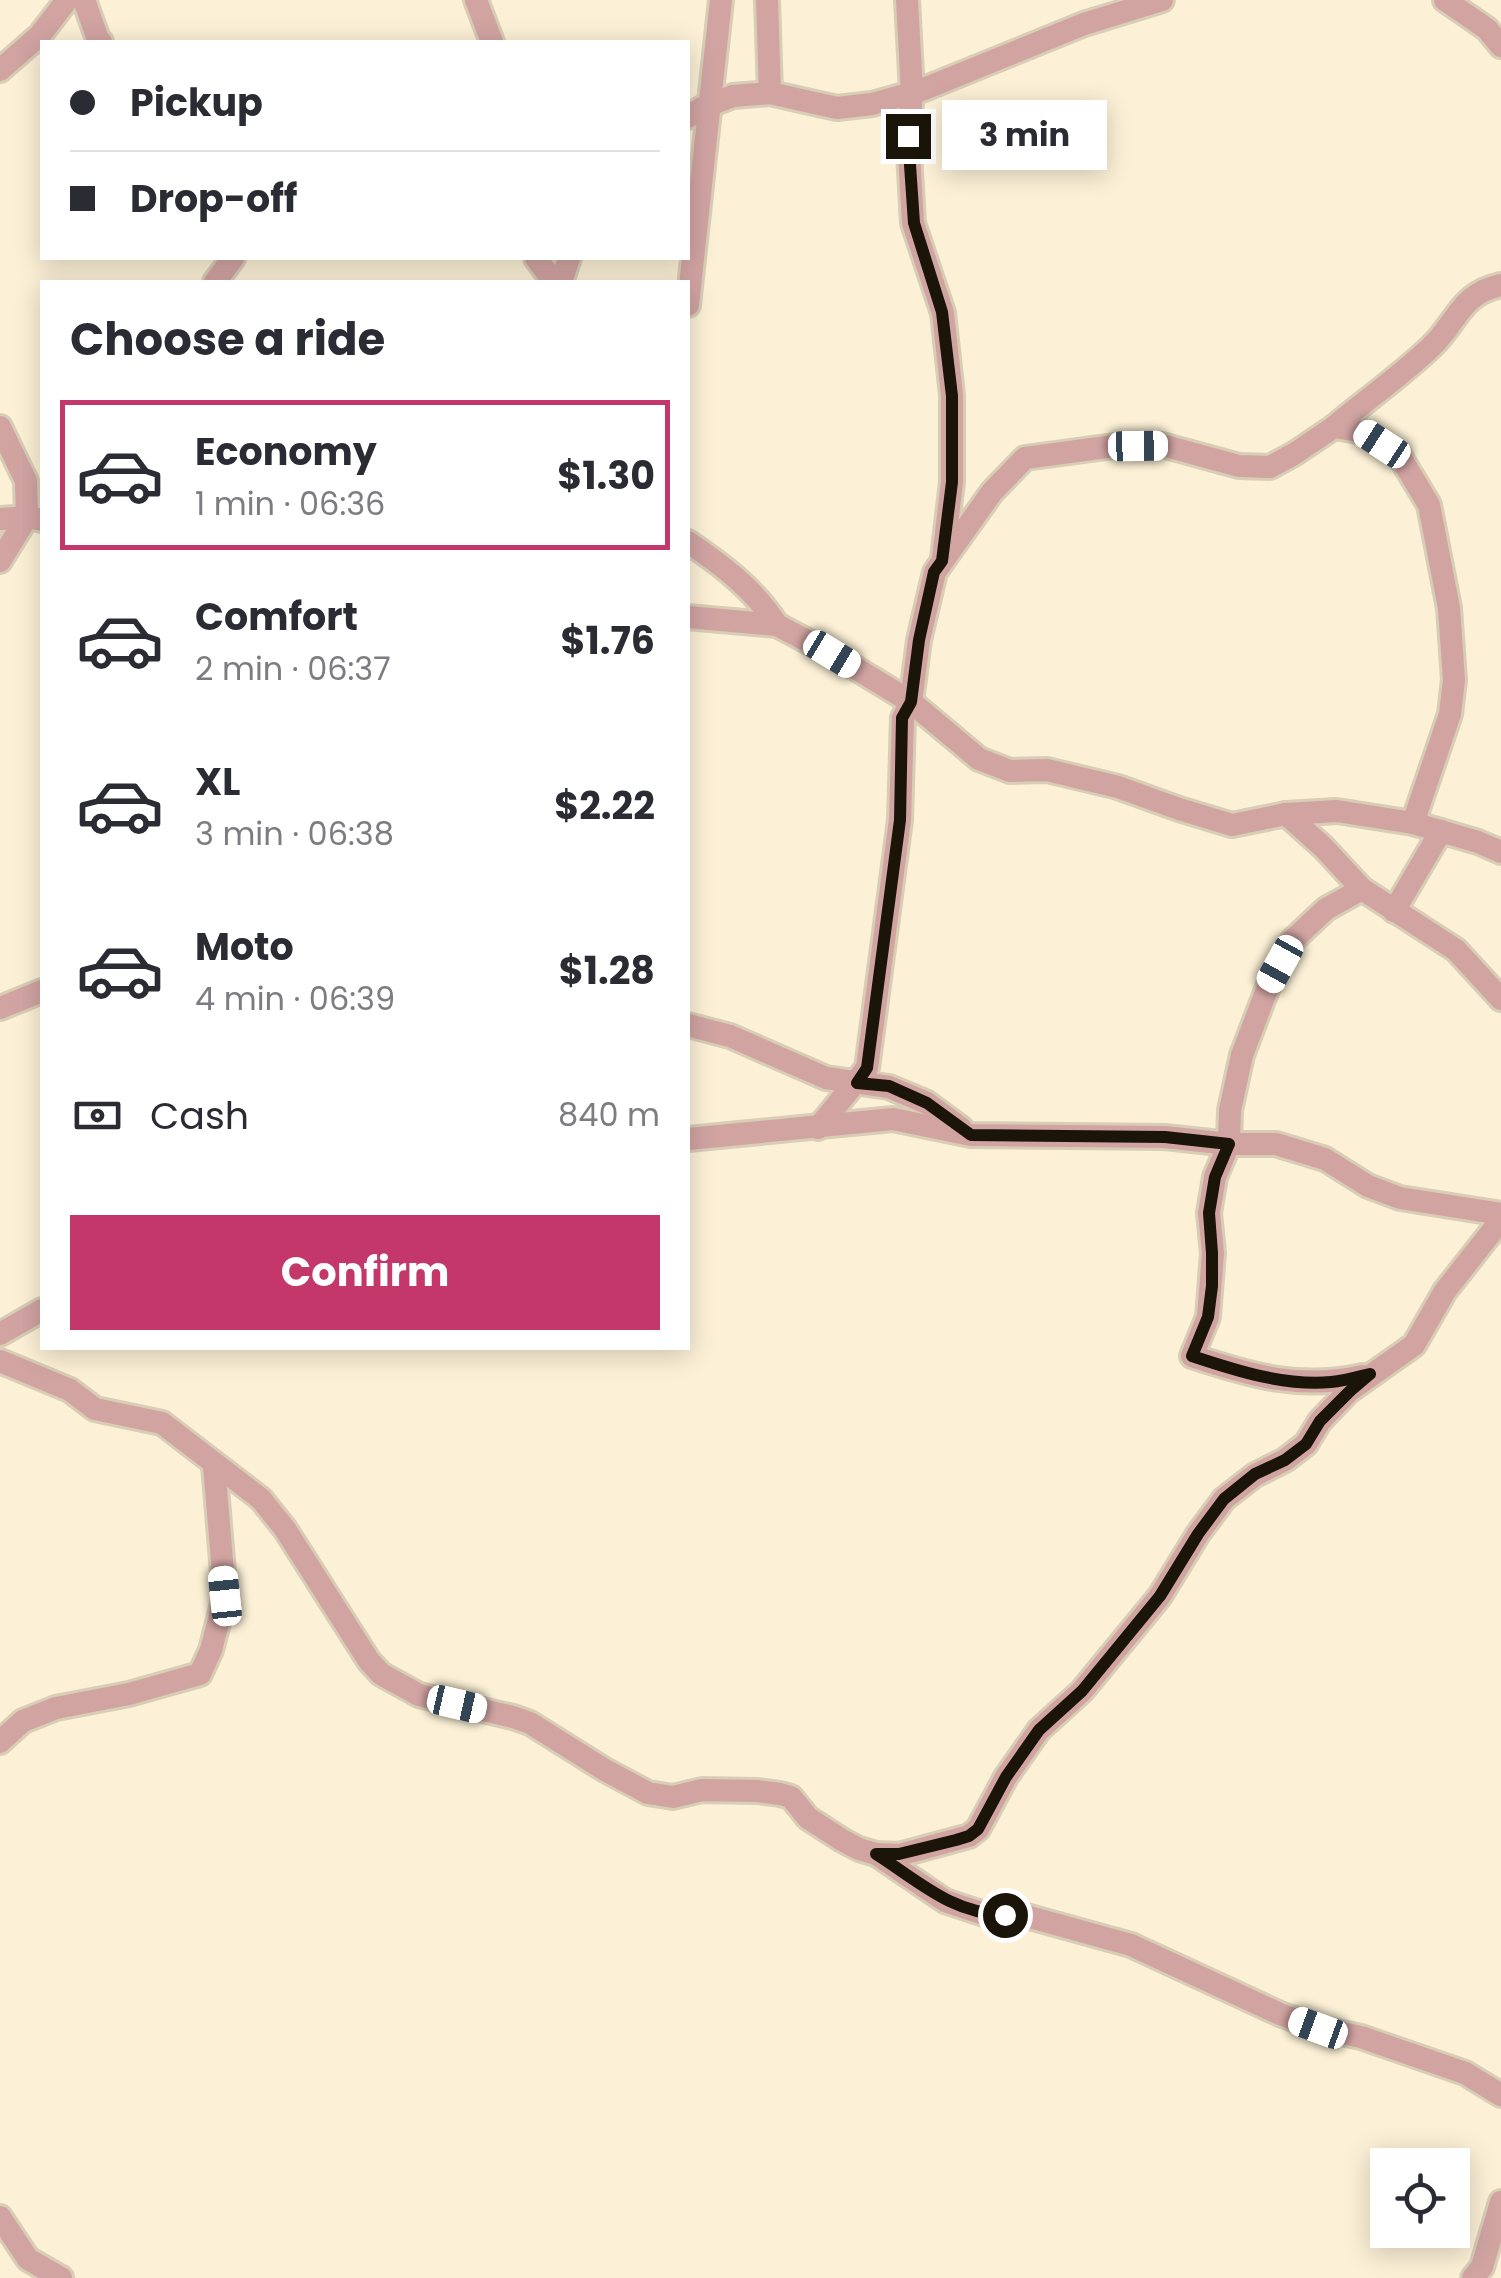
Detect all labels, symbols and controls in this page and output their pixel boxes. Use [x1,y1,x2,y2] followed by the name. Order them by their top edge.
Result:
[130,76,263,129] text: Pickup
[943,101,1108,171] callout: 3 min
[979,112,1070,157] text: 3 min
[886,114,931,159] route end
[130,172,298,225] text: Drop-off
[70,308,385,371] text: Choose a ride
[1349,415,1415,473] car
[195,425,377,478] text: Economy
[75,430,165,520] icon: car
[1108,430,1168,462] car
[557,449,655,502] text: $1.30
[195,481,385,526] text: 1 min · 06:36
[195,590,358,643] text: Comfort
[75,595,165,685] icon: car
[560,614,655,667] text: $1.76
[799,626,865,682] car
[195,646,391,691] text: 2 min · 06:37
[195,755,240,808] text: XL
[75,760,165,850] icon: car
[554,779,655,832] text: $2.22
[195,811,394,856] text: 3 min · 06:38
[195,920,294,973] text: Moto
[75,925,165,1015] icon: car
[1252,930,1308,998] car
[559,944,655,997] text: $1.28
[195,976,395,1021] text: 4 min · 06:39
[70,1088,125,1143] icon: cash
[150,1089,249,1142] text: Cash
[558,1092,660,1137] text: 840 m
[70,1215,660,1330] button: Confirm
[207,1565,243,1627] car
[424,1683,490,1725] car
[983,1893,1028,1938] route start
[1285,2004,1351,2052] car
[1370,2148,1470,2248] map controls
[1370,2148,1470,2248] button: locate

